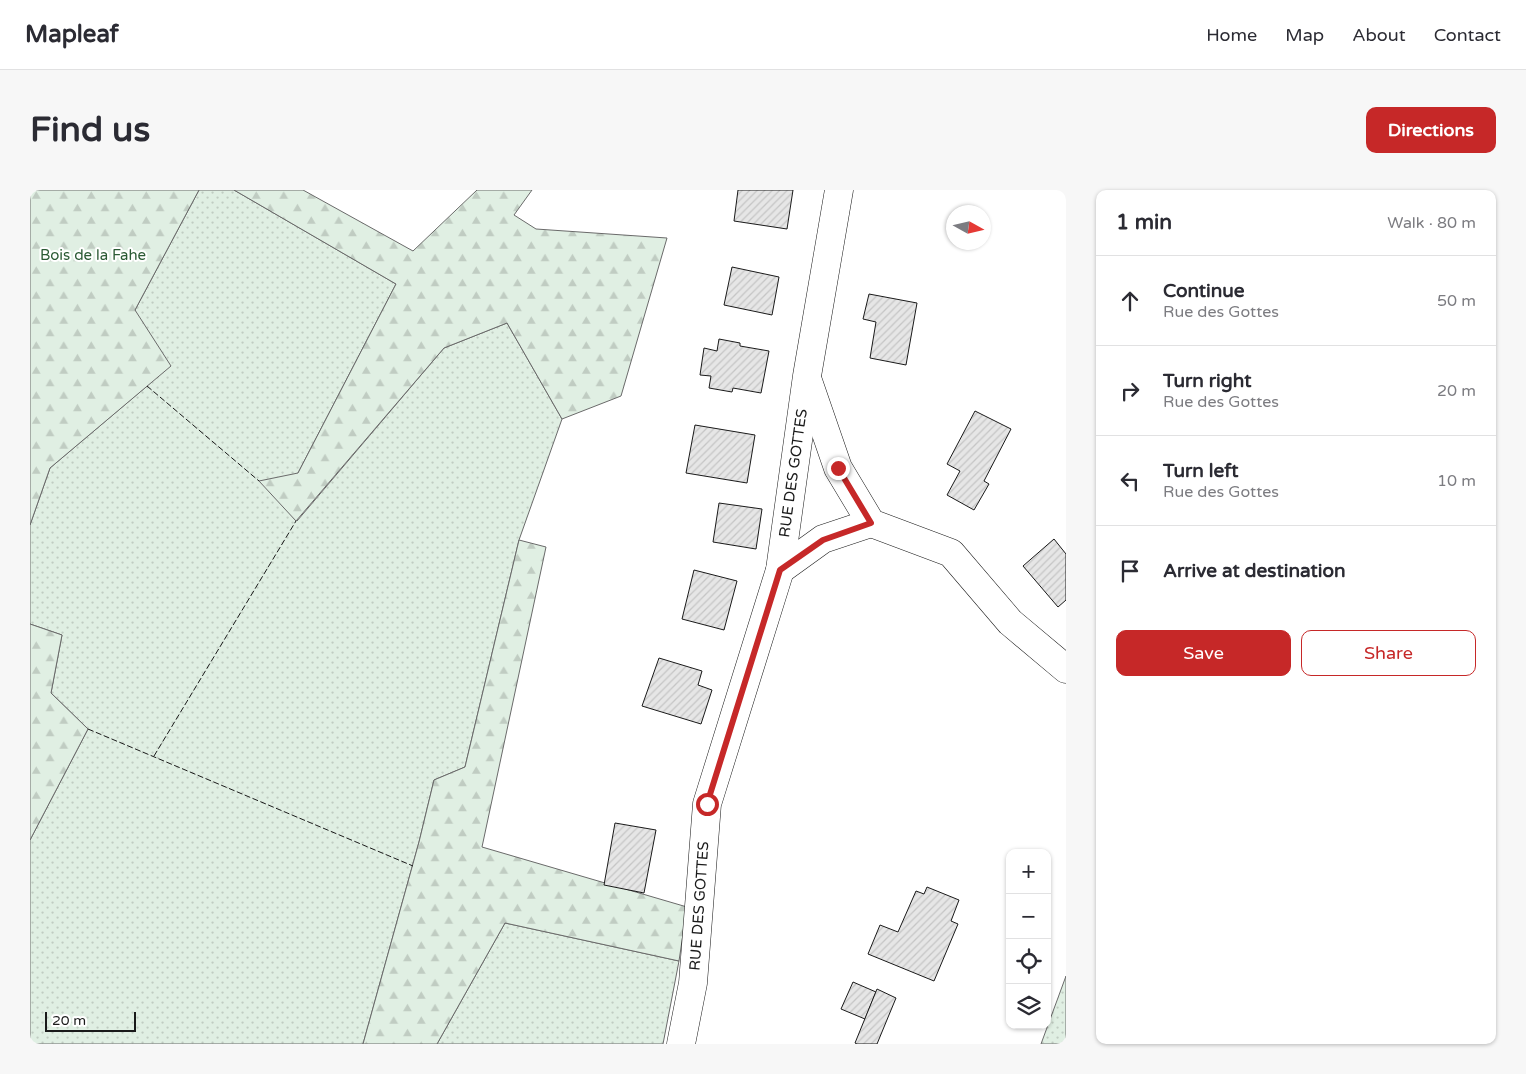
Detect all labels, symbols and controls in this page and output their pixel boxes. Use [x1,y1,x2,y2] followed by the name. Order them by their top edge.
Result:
[25,20,119,49] text: Mapleaf
[1206,24,1257,46] text: Home
[1285,24,1324,46] text: Map
[1352,24,1406,46] text: About
[1434,24,1501,46] text: Contact
[1366,107,1496,153] button: Directions
[30,109,150,151] text: Find us
[946,205,991,250] north arrow
[1116,210,1172,235] text: 1 min
[1387,213,1476,233] text: Walk · 80 m
[40,246,146,264] park label: Bois de la Fahe
[1163,280,1245,302] text: Continue
[1116,287,1144,315] icon: ahead
[1437,291,1476,311] text: 50 m
[1163,302,1279,322] text: Rue des Gottes
[1163,370,1251,392] text: Turn right
[1116,377,1144,405] icon: right
[1437,381,1476,401] text: 20 m
[1163,392,1279,412] text: Rue des Gottes
[775,408,811,538] street label: RUE DES GOTTES
[827,457,850,480] route end
[1163,460,1239,482] text: Turn left
[1116,467,1144,495] icon: left
[1437,471,1476,491] text: 10 m
[1163,482,1279,502] text: Rue des Gottes
[1116,557,1144,585] icon: arrive
[1163,560,1346,582] text: Arrive at destination
[1116,630,1291,676] button: Save
[1301,630,1476,676] button: Share
[696,793,719,816] route start
[685,841,713,971] street label: RUE DES GOTTES
[1006,849,1051,1029] map controls
[1006,849,1051,894] button: +
[1006,894,1051,939] button: −
[1006,939,1051,984] button: locate
[1006,984,1051,1029] button: layers
[45,1009,136,1032] scale bar
[52,1012,86,1029] text: 20 m

